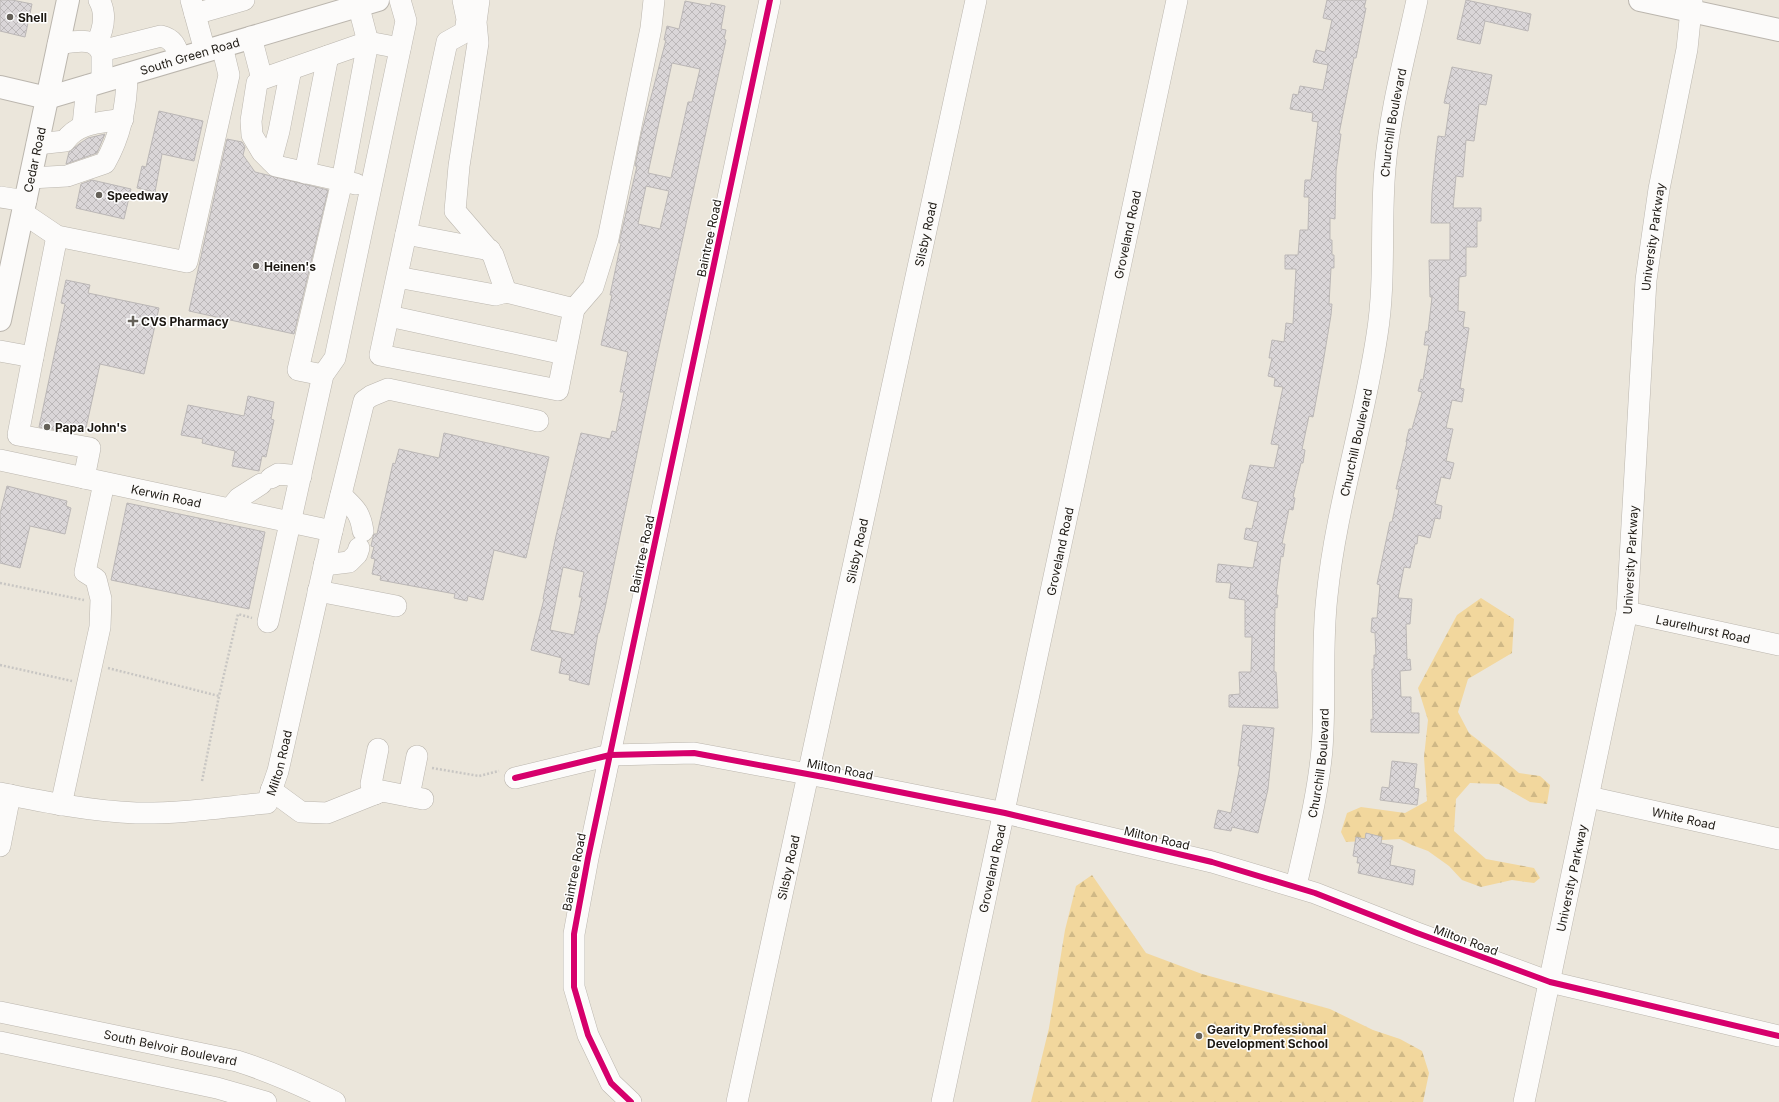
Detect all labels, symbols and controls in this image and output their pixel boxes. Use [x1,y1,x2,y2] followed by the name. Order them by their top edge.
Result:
[18,10,47,25] place label: Shell
[5,12,15,22] marker: Shell
[138,34,241,78] street label: South Green Road
[1377,67,1409,178] street label: Churchill Boulevard
[20,125,48,194] street label: Cedar Road
[1638,181,1668,291] street label: University Parkway
[107,188,169,203] place label: Speedway
[1110,189,1144,280] street label: Groveland Road
[94,190,104,200] marker: Speedway
[693,198,725,278] street label: Baintree Road
[911,200,940,268] street label: Silsby Road
[264,259,316,274] place label: Heinen's
[251,261,261,271] marker: Heinen's
[141,314,229,329] place label: CVS Pharmacy
[128,316,138,326] marker: CVS Pharmacy
[1336,387,1375,498] street label: Churchill Boulevard
[55,420,127,435] place label: Papa John's
[42,422,52,432] marker: Papa John's
[130,481,203,510] street label: Kerwin Road
[1619,505,1641,615] street label: University Parkway
[1043,506,1076,597] street label: Groveland Road
[626,514,658,594] street label: Baintree Road
[842,517,871,585] street label: Silsby Road
[1655,611,1752,646] street label: Laurelhurst Road
[1304,708,1331,819] street label: Churchill Boulevard
[263,729,294,798] street label: Milton Road
[806,755,874,783] street label: Milton Road
[1650,804,1717,832] street label: White Road
[975,823,1009,914] street label: Groveland Road
[1123,823,1191,853] street label: Milton Road
[1553,823,1590,933] street label: University Parkway
[559,832,589,912] street label: Baintree Road
[774,834,802,901] street label: Silsby Road
[1432,921,1500,959] street label: Milton Road
[1207,1022,1328,1051] place label: Gearity Professional Development School
[102,1026,238,1068] street label: South Belvoir Boulevard
[1194,1031,1204,1041] marker: Gearity Professional Development School

